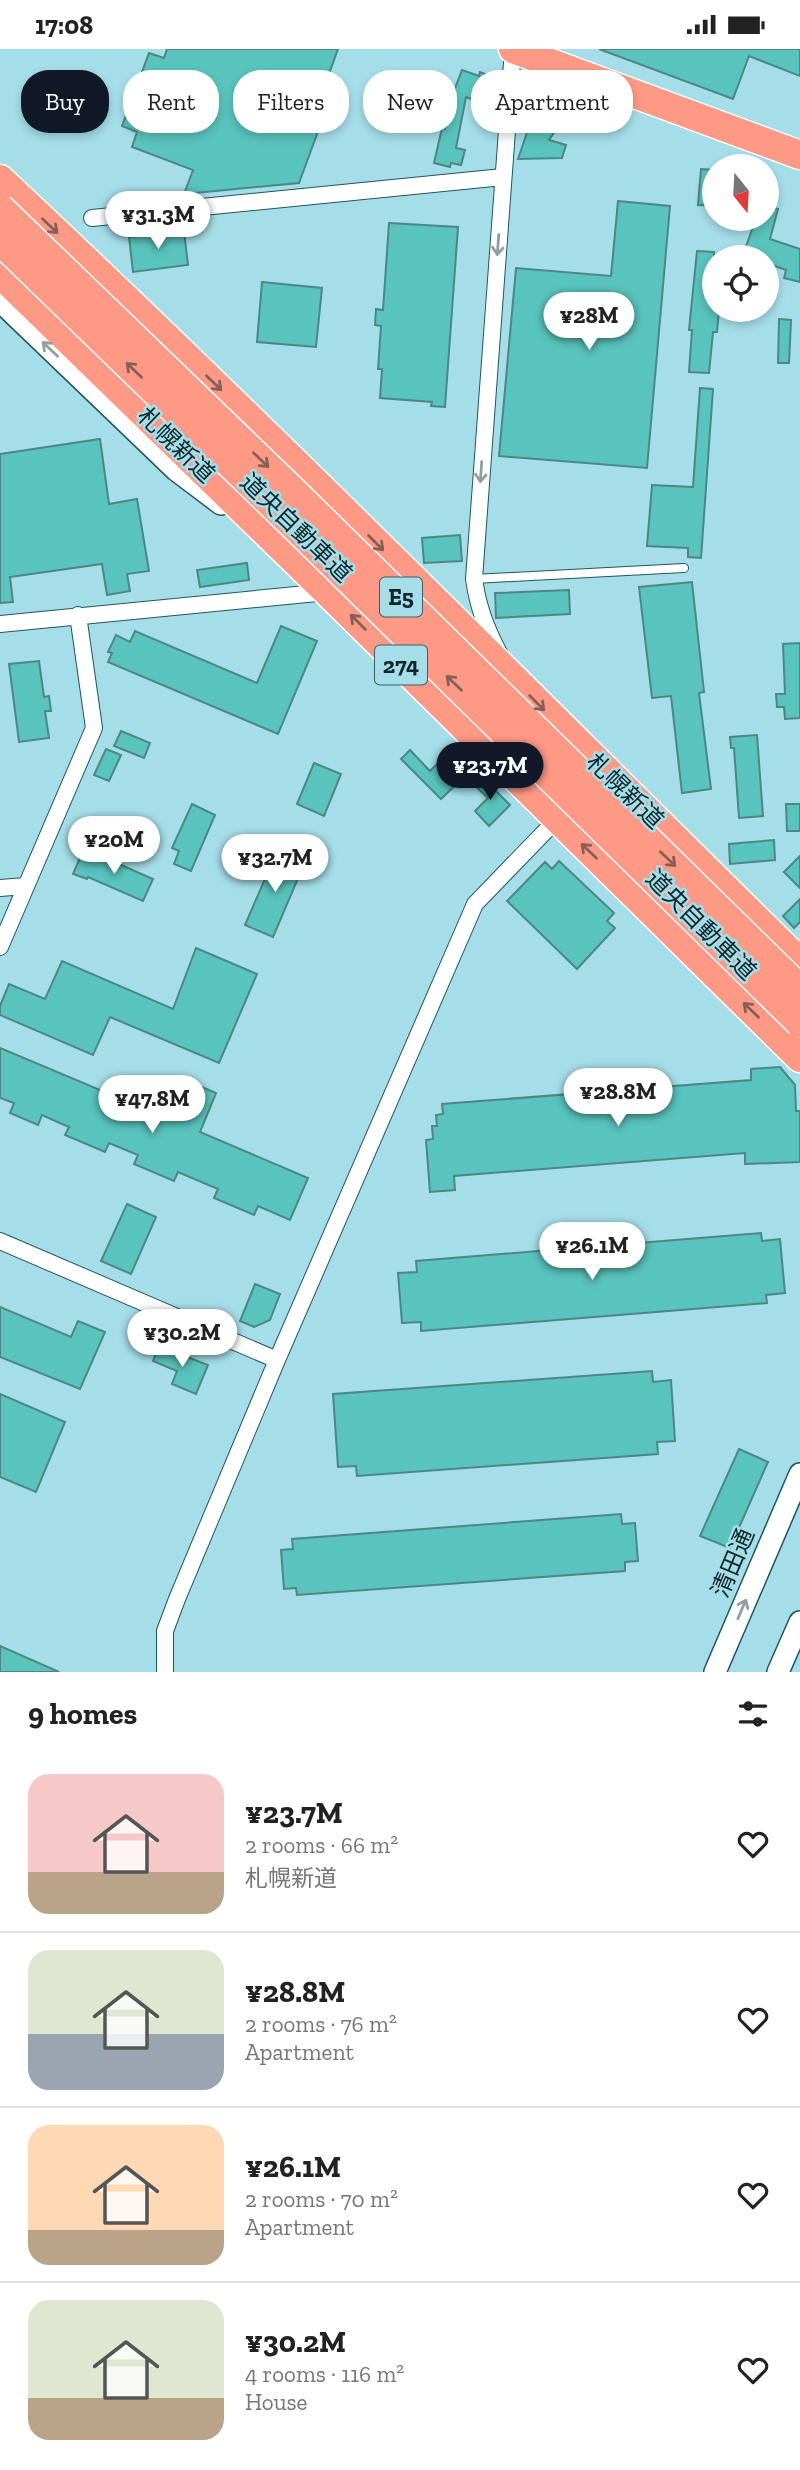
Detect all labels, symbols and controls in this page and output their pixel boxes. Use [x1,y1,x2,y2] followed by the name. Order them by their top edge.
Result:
[35,9,93,41] text: 17:08
[21,70,109,133] chip: Buy
[123,70,219,133] chip: Rent
[233,70,349,133] chip: Filters
[363,70,457,133] chip: New
[471,70,633,133] chip: Apartment
[702,154,779,231] north arrow
[702,154,779,322] map controls
[101,191,215,251] pin: ¥31.3M
[121,200,195,228] text: ¥31.3M
[41,217,58,234] one-way arrow
[491,233,504,256] one-way arrow
[702,245,779,322] button: locate
[548,293,630,352] pin: ¥28M
[559,301,619,329] text: ¥28M
[42,341,59,358] one-way arrow
[126,361,143,378] one-way arrow
[205,375,222,392] one-way arrow
[132,401,221,488] street label: 札幌新道
[252,451,269,468] one-way arrow
[474,460,487,483] one-way arrow
[234,467,358,588] street label: 道央自動車道
[368,534,385,551] one-way arrow
[380,577,422,617] road number: E5
[349,614,366,631] one-way arrow
[375,645,427,685] road number: 274
[446,675,463,692] one-way arrow
[529,695,546,712] one-way arrow
[433,743,547,802] pin: ¥23.7M
[581,747,670,834] street label: 札幌新道
[452,751,528,779] text: ¥23.7M
[73,817,155,876] pin: ¥20M
[84,825,144,853] text: ¥20M
[218,835,332,894] pin: ¥32.7M
[237,843,313,871] text: ¥32.7M
[580,843,597,860] one-way arrow
[659,851,676,868] one-way arrow
[640,863,763,986] street label: 道央自動車道
[743,1002,760,1019] one-way arrow
[561,1069,675,1128] pin: ¥28.8M
[95,1075,209,1135] pin: ¥47.8M
[580,1077,656,1105] text: ¥28.8M
[114,1084,190,1112] text: ¥47.8M
[535,1223,649,1282] pin: ¥26.1M
[555,1231,629,1259] text: ¥26.1M
[125,1309,239,1369] pin: ¥30.2M
[143,1318,221,1346] text: ¥30.2M
[705,1524,760,1602] street label: 清田通
[736,1599,749,1621] one-way arrow
[734,1695,772,1733] icon: filters
[28,1696,137,1732] text: 9 homes
[245,1795,343,1831] text: ¥23.7M
[84,1802,168,1886] icon: home
[734,1825,772,1863] icon: heart
[245,1831,398,1859] text: 2 rooms · 66 m²
[245,1864,337,1892] text: 札幌新道
[245,1974,345,2010] text: ¥28.8M
[84,1978,168,2062] icon: home
[734,2001,772,2039] icon: heart
[245,2010,397,2038] text: 2 rooms · 76 m²
[245,2038,354,2066] text: Apartment
[245,2149,341,2185] text: ¥26.1M
[84,2153,168,2237] icon: home
[734,2176,772,2214] icon: heart
[245,2185,398,2213] text: 2 rooms · 70 m²
[245,2213,354,2241] text: Apartment
[245,2324,346,2360] text: ¥30.2M
[84,2328,168,2412] icon: home
[734,2351,772,2389] icon: heart
[245,2360,404,2388] text: 4 rooms · 116 m²
[245,2388,307,2416] text: House

